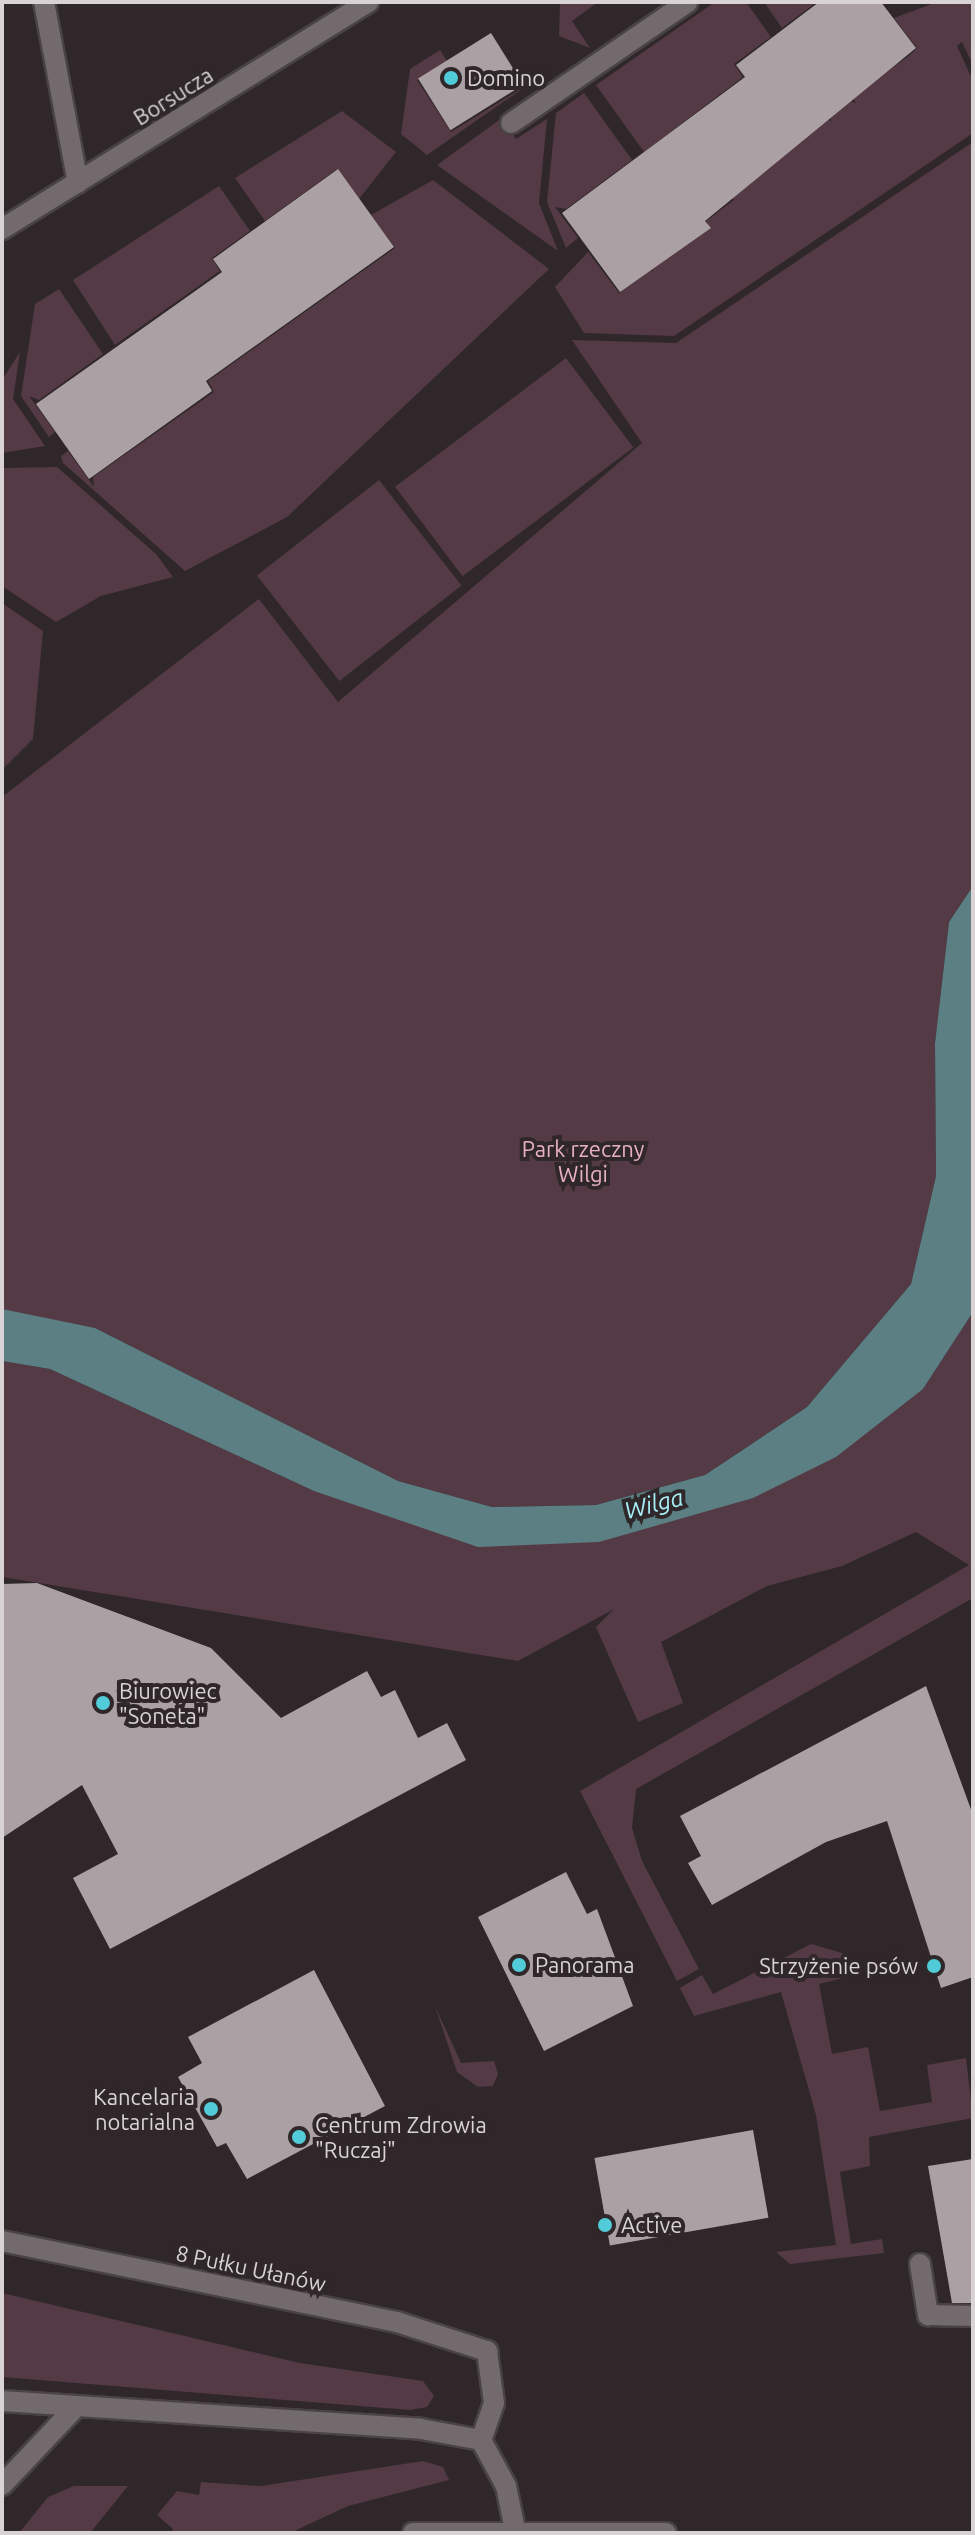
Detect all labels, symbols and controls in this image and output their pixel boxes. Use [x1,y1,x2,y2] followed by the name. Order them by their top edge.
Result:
[128,61,218,131] street label: Borsucza
[467,65,545,91] place label: Domino
[442,69,460,87] marker: Domino
[522,1135,644,1186] park label: Park rzeczny Wilgi
[622,1483,686,1525] water label: Wilga
[119,1677,217,1728] place label: Biurowiec "Soneta"
[94,1694,112,1712] marker: Biurowiec "Soneta"
[535,1952,635,1978] place label: Panorama
[759,1953,918,1979] place label: Strzyżenie psów
[510,1956,528,1974] marker: Panorama
[925,1957,943,1975] marker: Strzyżenie psów
[93,2083,195,2134] place label: Kancelaria notarialna
[202,2100,220,2118] marker: Kancelaria notarialna
[315,2111,487,2162] place label: Centrum Zdrowia "Ruczaj"
[290,2128,308,2146] marker: Centrum Zdrowia "Ruczaj"
[621,2212,682,2238] place label: Active
[596,2216,614,2234] marker: Active
[174,2239,328,2297] street label: 8 Pułku Ułanów

